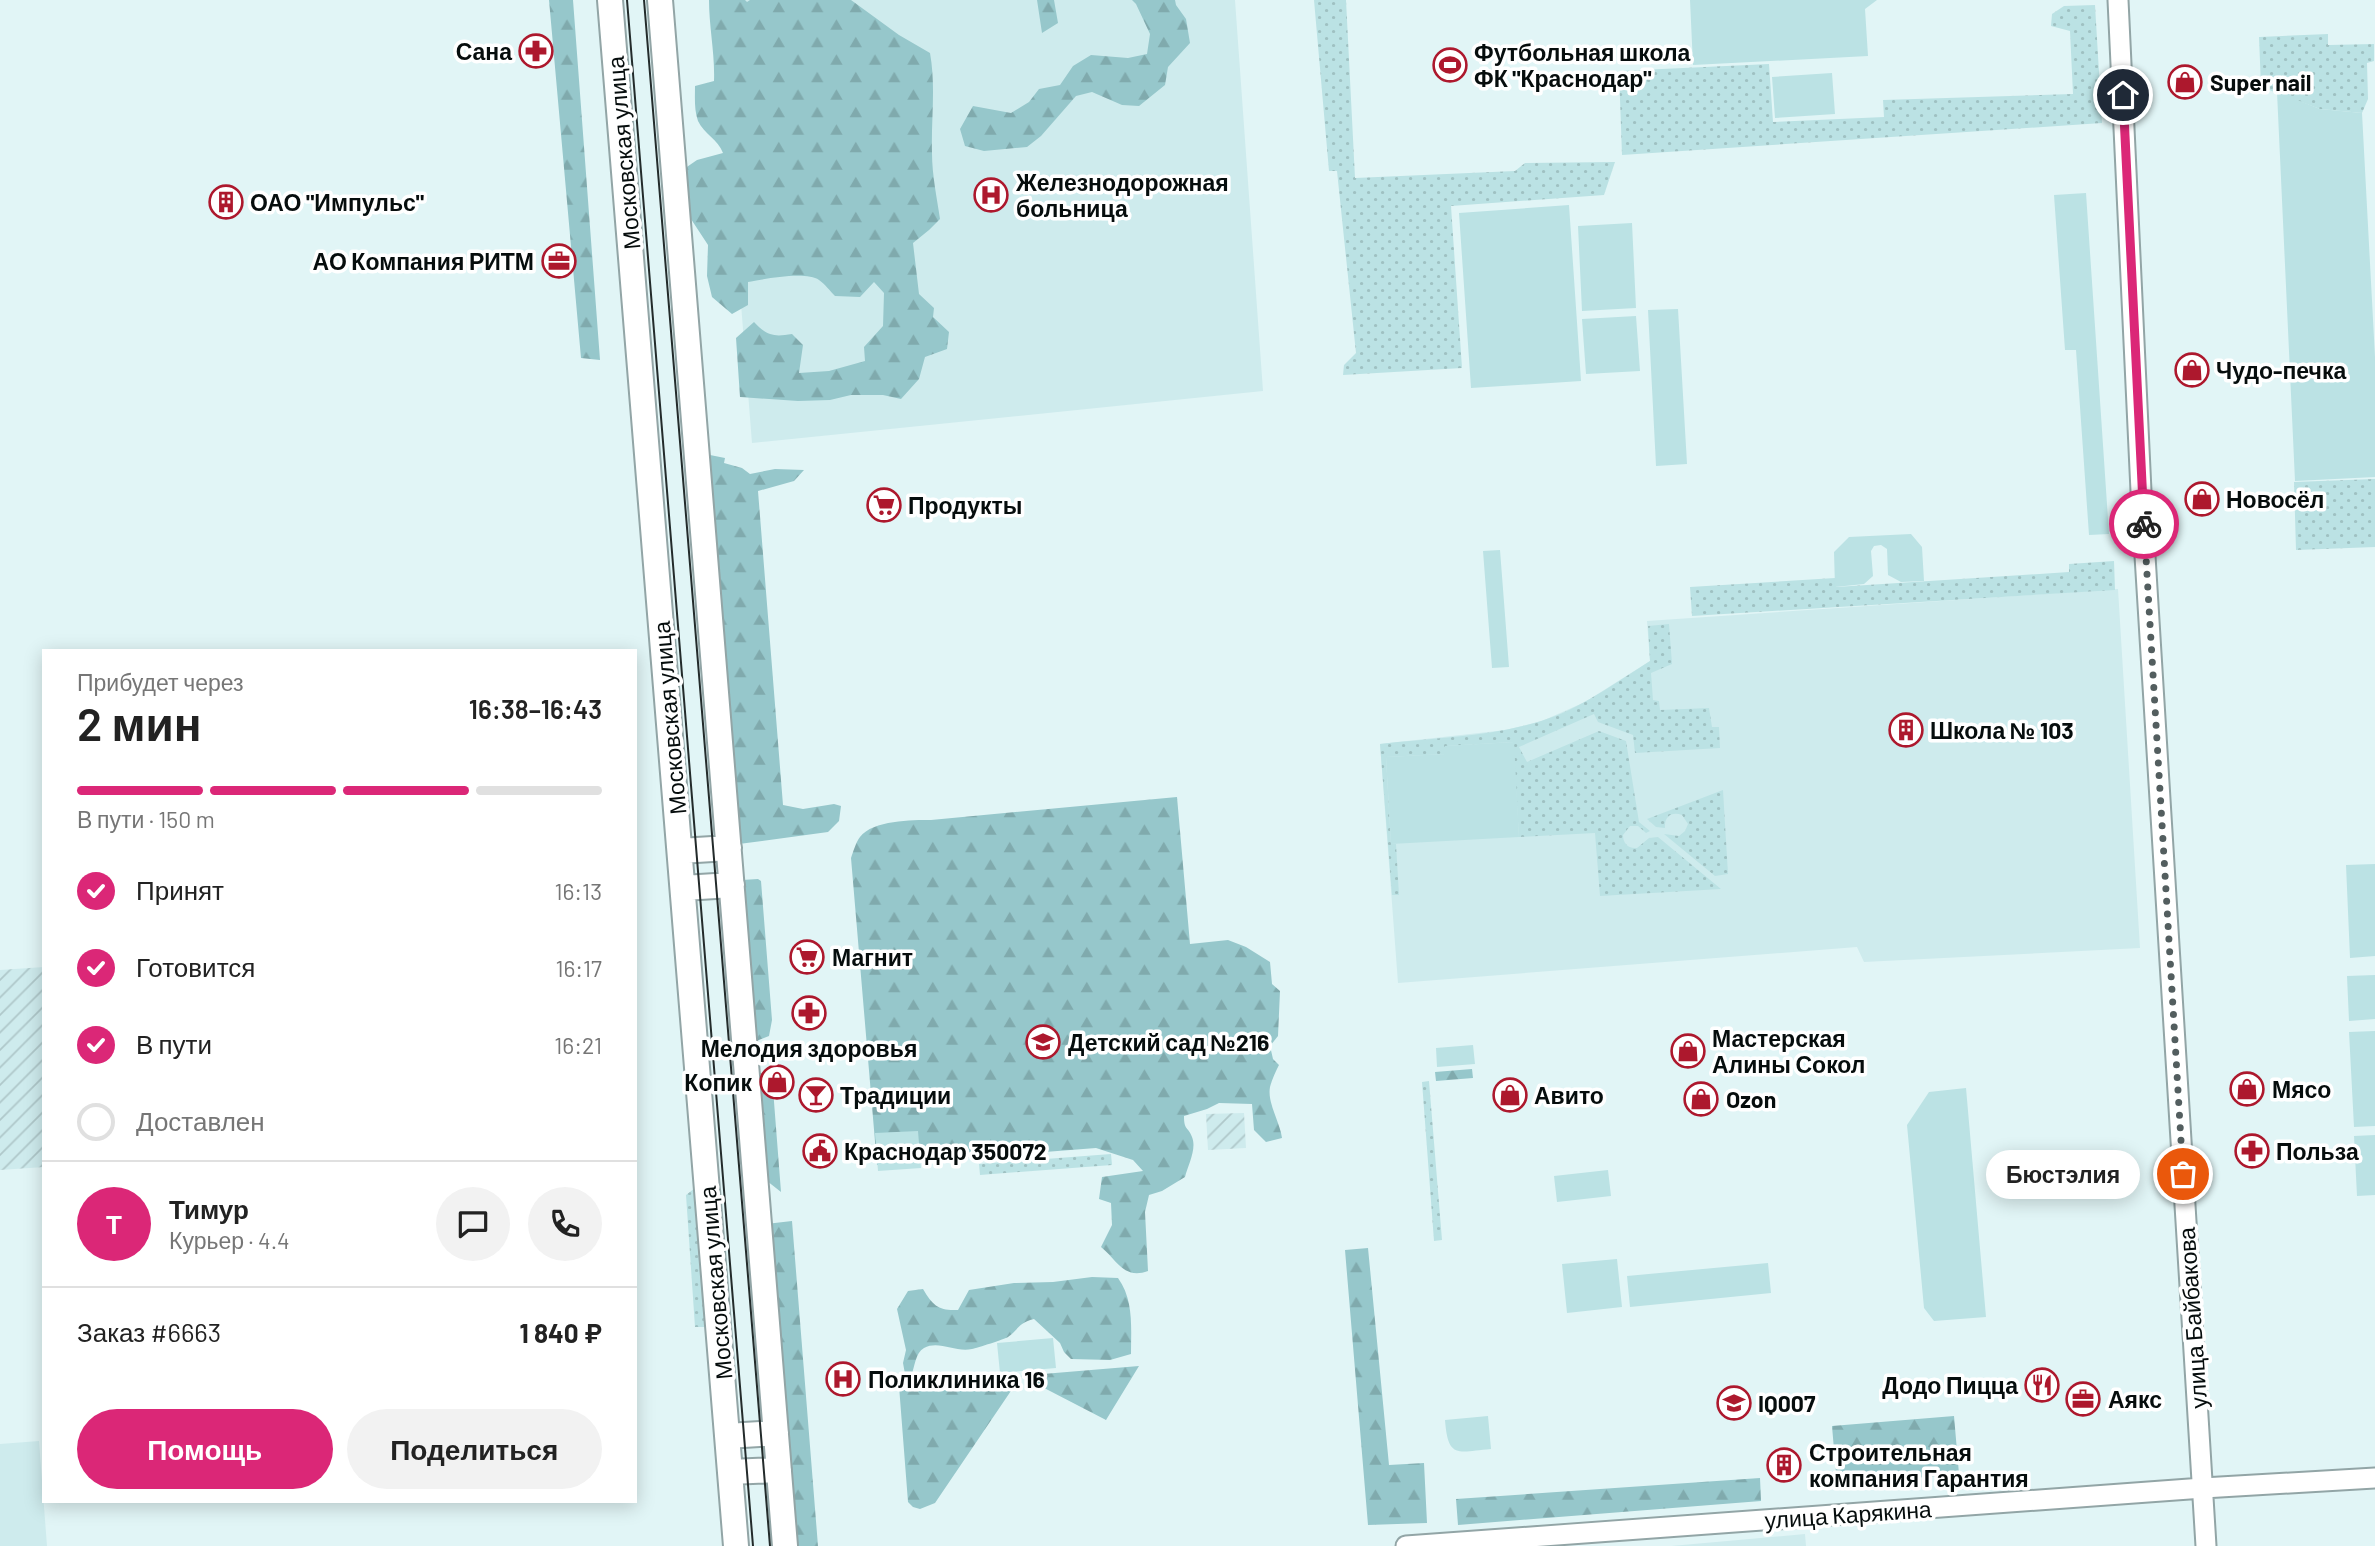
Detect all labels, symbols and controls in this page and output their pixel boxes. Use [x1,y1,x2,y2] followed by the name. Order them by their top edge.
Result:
[517,32,555,70] pharmacy icon: Сана
[456,37,512,65] place label: Сана
[1474,38,1691,92] place label: Футбольная школа ФК "Краснодар"
[1431,46,1469,84] sports icon: Футбольная школа ФК "Краснодар"
[601,55,645,251] street label: Московская улица
[2166,63,2204,101] shop icon: Super nail
[2093,65,2153,125] pin
[2210,68,2311,96] place label: Super nail
[2104,76,2142,114] icon: home
[1015,168,1229,222] place label: Железнодорожная больница
[972,176,1010,214] hospital icon: Железнодорожная больница
[207,183,245,221] building icon: ОАО "Импульс"
[250,188,424,216] place label: ОАО "Импульс"
[540,242,578,280] office icon: АО Компания РИТМ
[313,247,534,275] place label: АО Компания РИТМ
[2173,351,2211,389] shop icon: Чудо-печка
[2216,356,2346,384] place label: Чудо-печка
[2183,480,2221,518] shop icon: Новосёл
[2226,485,2324,513] place label: Новосёл
[865,486,903,524] supermarket icon: Продукты
[2109,489,2179,559] courier
[908,491,1022,519] place label: Продукты
[2125,505,2163,543] icon: bike
[647,620,691,816] street label: Московская улица
[77,668,244,696] text: Прибудет через
[469,693,602,724] text: 16:38–16:43
[77,695,202,750] text: 2 мин
[1887,711,1925,749] building icon: Школа № 103
[1930,716,2074,744] place label: Школа № 103
[77,805,215,833] text: В пути · 150 m
[77,872,115,910] icon: check
[136,874,224,905] text: Принят
[554,877,602,905] text: 16:13
[788,938,826,976] supermarket icon: Магнит
[832,943,913,971] place label: Магнит
[77,949,115,987] icon: check
[136,951,255,982] text: Готовится
[555,954,602,982] text: 16:17
[790,994,828,1032] pharmacy icon: Мелодия здоровья
[1024,1023,1062,1061] school or university icon: Детский сад №216
[1712,1024,1865,1078] place label: Мастерская Алины Сокол
[77,1026,115,1064] icon: check
[136,1028,212,1059] text: В пути
[1068,1028,1269,1056] place label: Детский сад №216
[554,1031,602,1059] text: 16:21
[1669,1032,1707,1070] shop icon: Мастерская Алины Сокол
[701,1034,917,1062] place label: Мелодия здоровья
[758,1063,796,1101] shop icon: Копик
[684,1068,752,1096] place label: Копик
[2228,1070,2266,1108] shop icon: Мясо
[2272,1075,2331,1103] place label: Мясо
[797,1076,835,1114] bar icon: Традиции
[1491,1076,1529,1114] shop icon: Авито
[1682,1080,1720,1118] shop icon: Ozon
[840,1081,951,1109] place label: Традиции
[1534,1081,1604,1109] place label: Авито
[1726,1085,1776,1113] place label: Ozon
[136,1105,265,1136] text: Доставлен
[801,1132,839,1170] public building icon: Краснодар 350072
[2233,1132,2271,1170] pharmacy icon: Польза
[844,1137,1047,1165] place label: Краснодар 350072
[2276,1137,2359,1165] place label: Польза
[2153,1144,2213,1204] pin
[1987,1150,2141,1198] callout: Бюстэлия
[2164,1155,2202,1193] icon: bag
[2006,1160,2120,1188] text: Бюстэлия
[693,1185,737,1381] street label: Московская улица
[436,1187,510,1261] button: chat
[528,1187,602,1261] button: phone
[169,1193,249,1224] text: Тимур
[106,1208,122,1239] text: Т
[169,1226,290,1254] text: Курьер · 4.4
[2172,1226,2212,1410] street label: улица Байбакова
[77,1316,221,1347] text: Заказ #6663
[520,1317,602,1348] text: 1 840 ₽
[824,1360,862,1398] hospital icon: Поликлиника 16
[868,1365,1045,1393] place label: Поликлиника 16
[2023,1366,2061,1404] restaurant icon: Додо Пицца
[1882,1371,2018,1399] place label: Додо Пицца
[2064,1380,2102,1418] office icon: Аякс
[1715,1384,1753,1422] school or university icon: IQ007
[2108,1385,2162,1413] place label: Аякс
[1758,1389,1816,1417] place label: IQ007
[77,1409,333,1489] button: Помощь
[347,1409,602,1489] button: Поделиться
[1809,1438,2029,1492] place label: Строительная компания Гарантия
[1765,1446,1803,1484] building icon: Строительная компания Гарантия
[1764,1494,1933,1534] street label: улица Карякина

